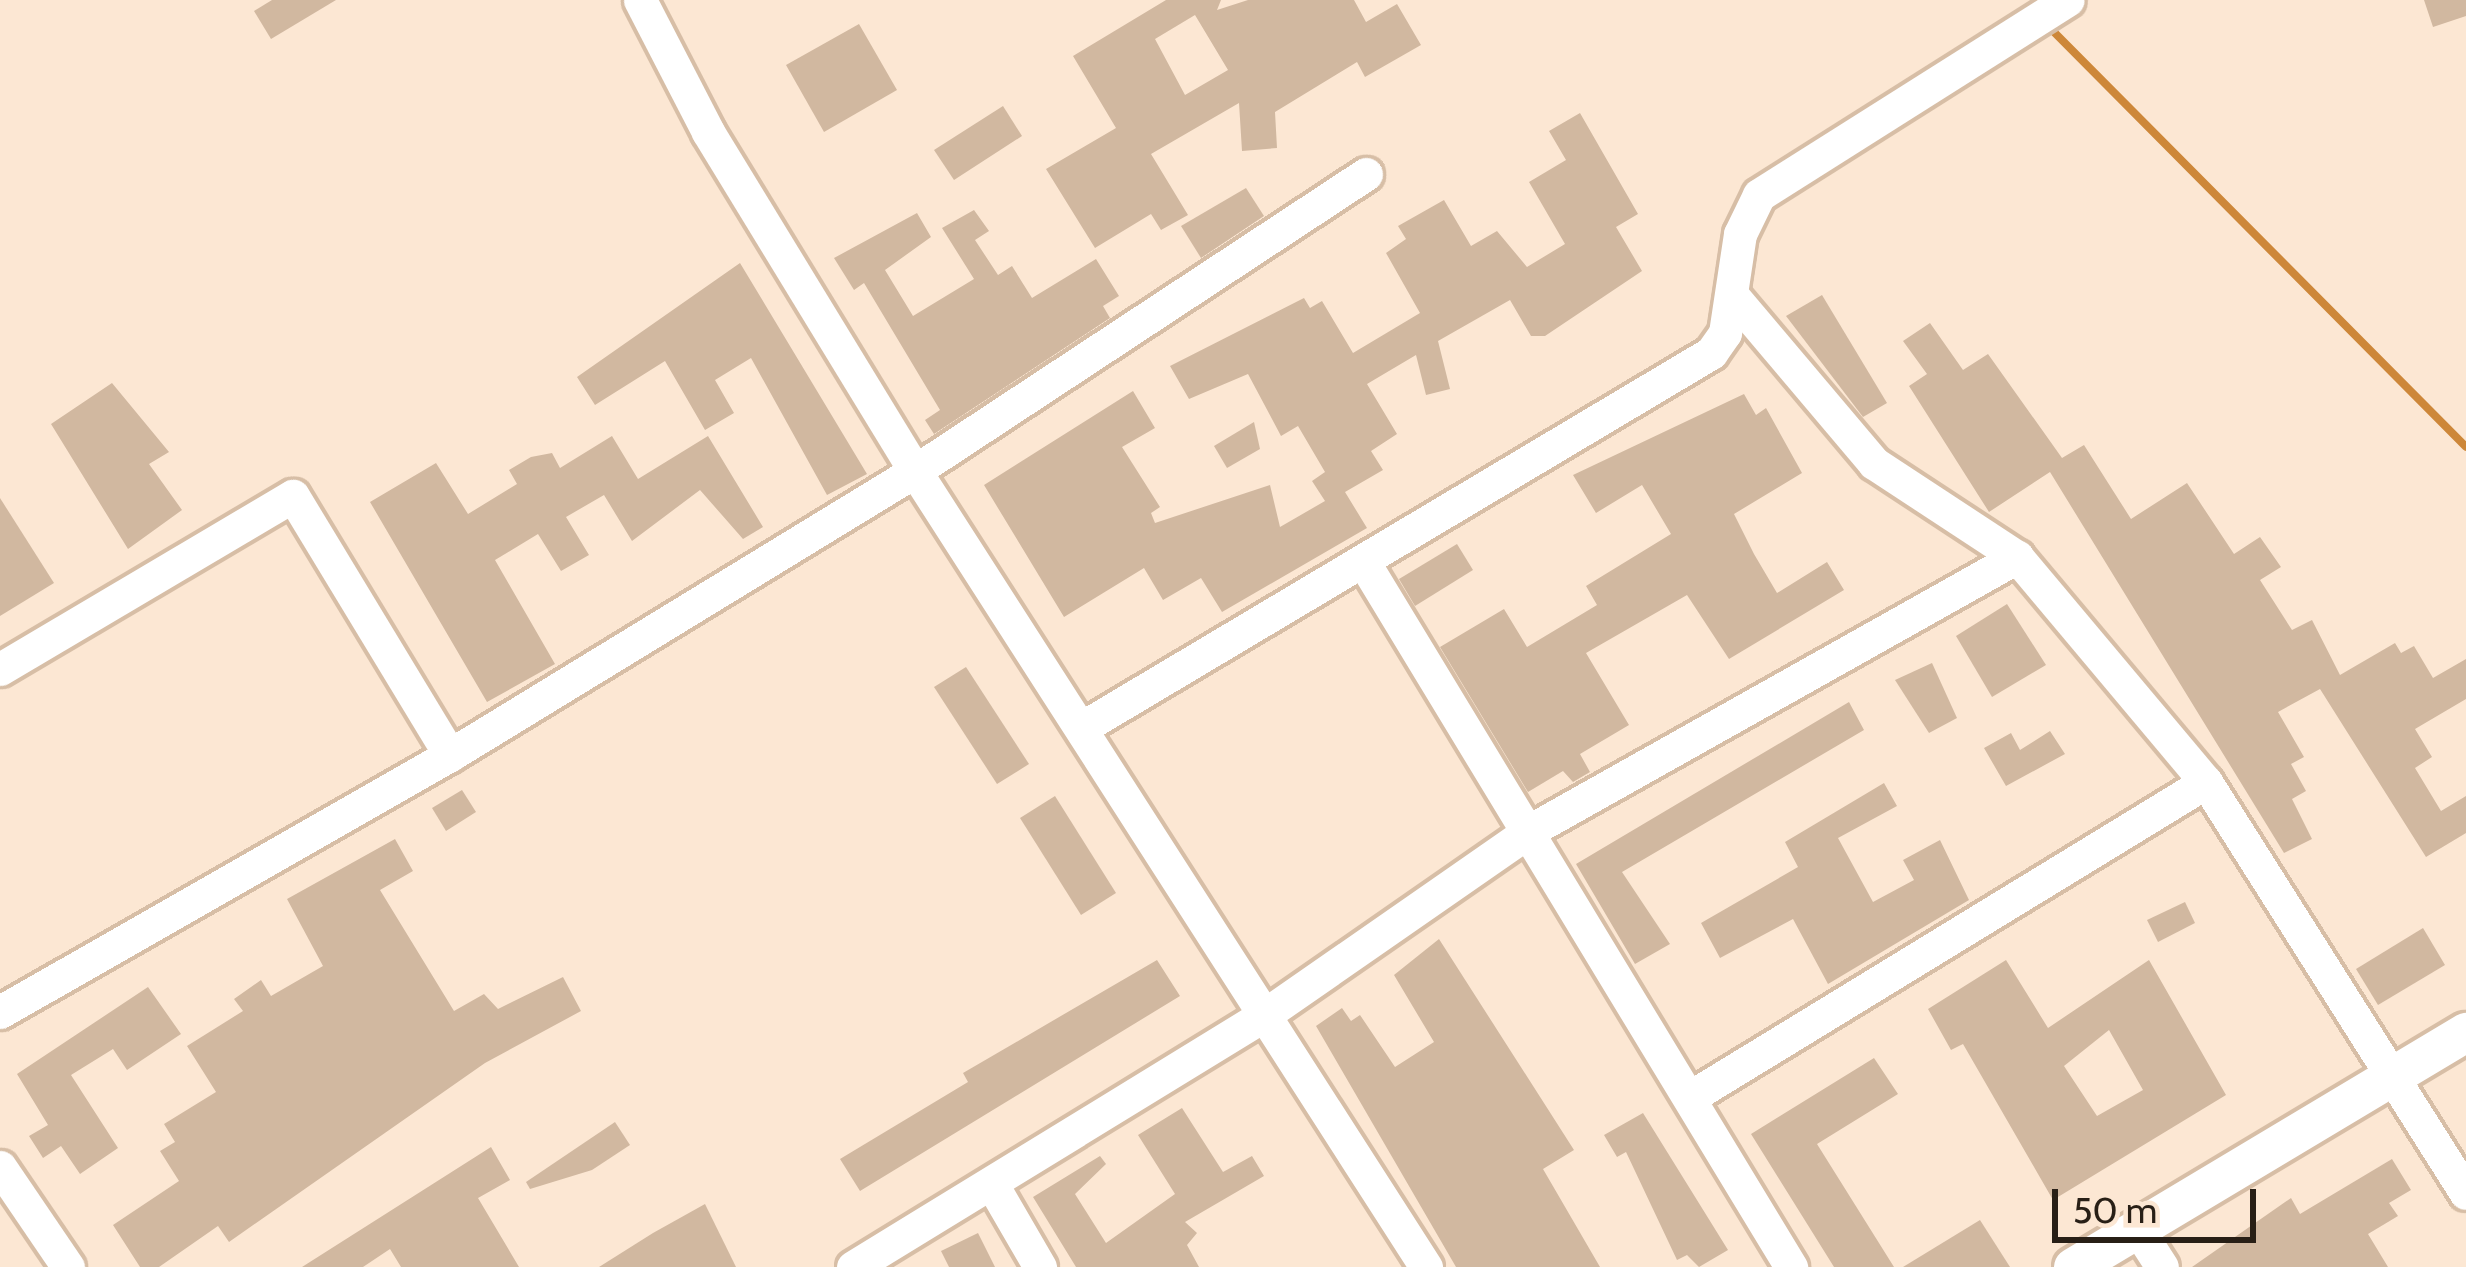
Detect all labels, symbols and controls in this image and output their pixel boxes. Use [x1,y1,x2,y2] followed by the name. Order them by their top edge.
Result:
[2058,1165,2262,1239] scale bar
[2073,1188,2157,1232] text: 50 m

